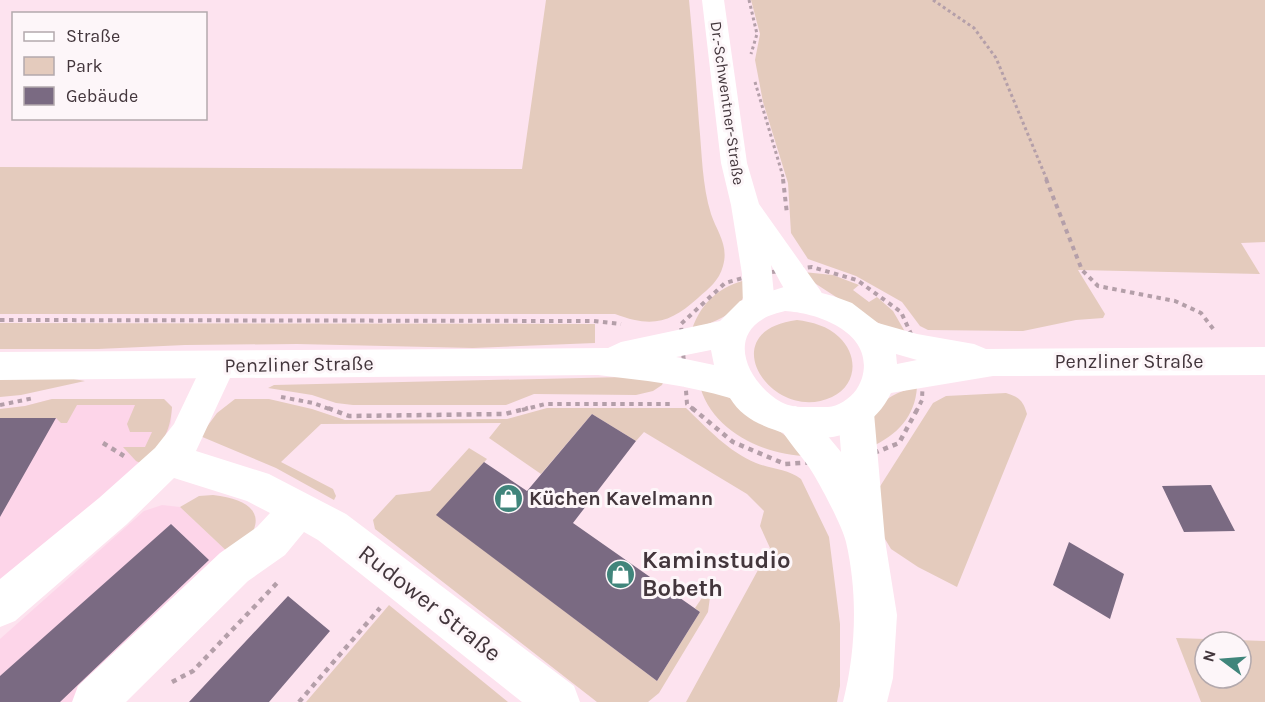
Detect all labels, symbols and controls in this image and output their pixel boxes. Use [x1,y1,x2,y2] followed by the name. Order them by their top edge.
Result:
[12,12,207,120] legend
[707,20,748,186] street label: Dr.-Schwentner-Straße
[66,25,120,47] text: Straße
[66,55,103,77] text: Park
[66,85,138,107] text: Gebäude
[1054,350,1204,373] street label: Penzliner Straße
[224,352,374,377] street label: Penzliner Straße
[492,482,524,514] shop icon: Küchen Kavelmann
[529,487,713,510] place label: Küchen Kavelmann
[353,539,507,667] street label: Rudower Straße
[642,546,791,602] place label: Kaminstudio Bobeth
[605,558,637,590] shop icon: Kaminstudio Bobeth
[1193,630,1253,690] north arrow
[1198,648,1220,664] text: N

